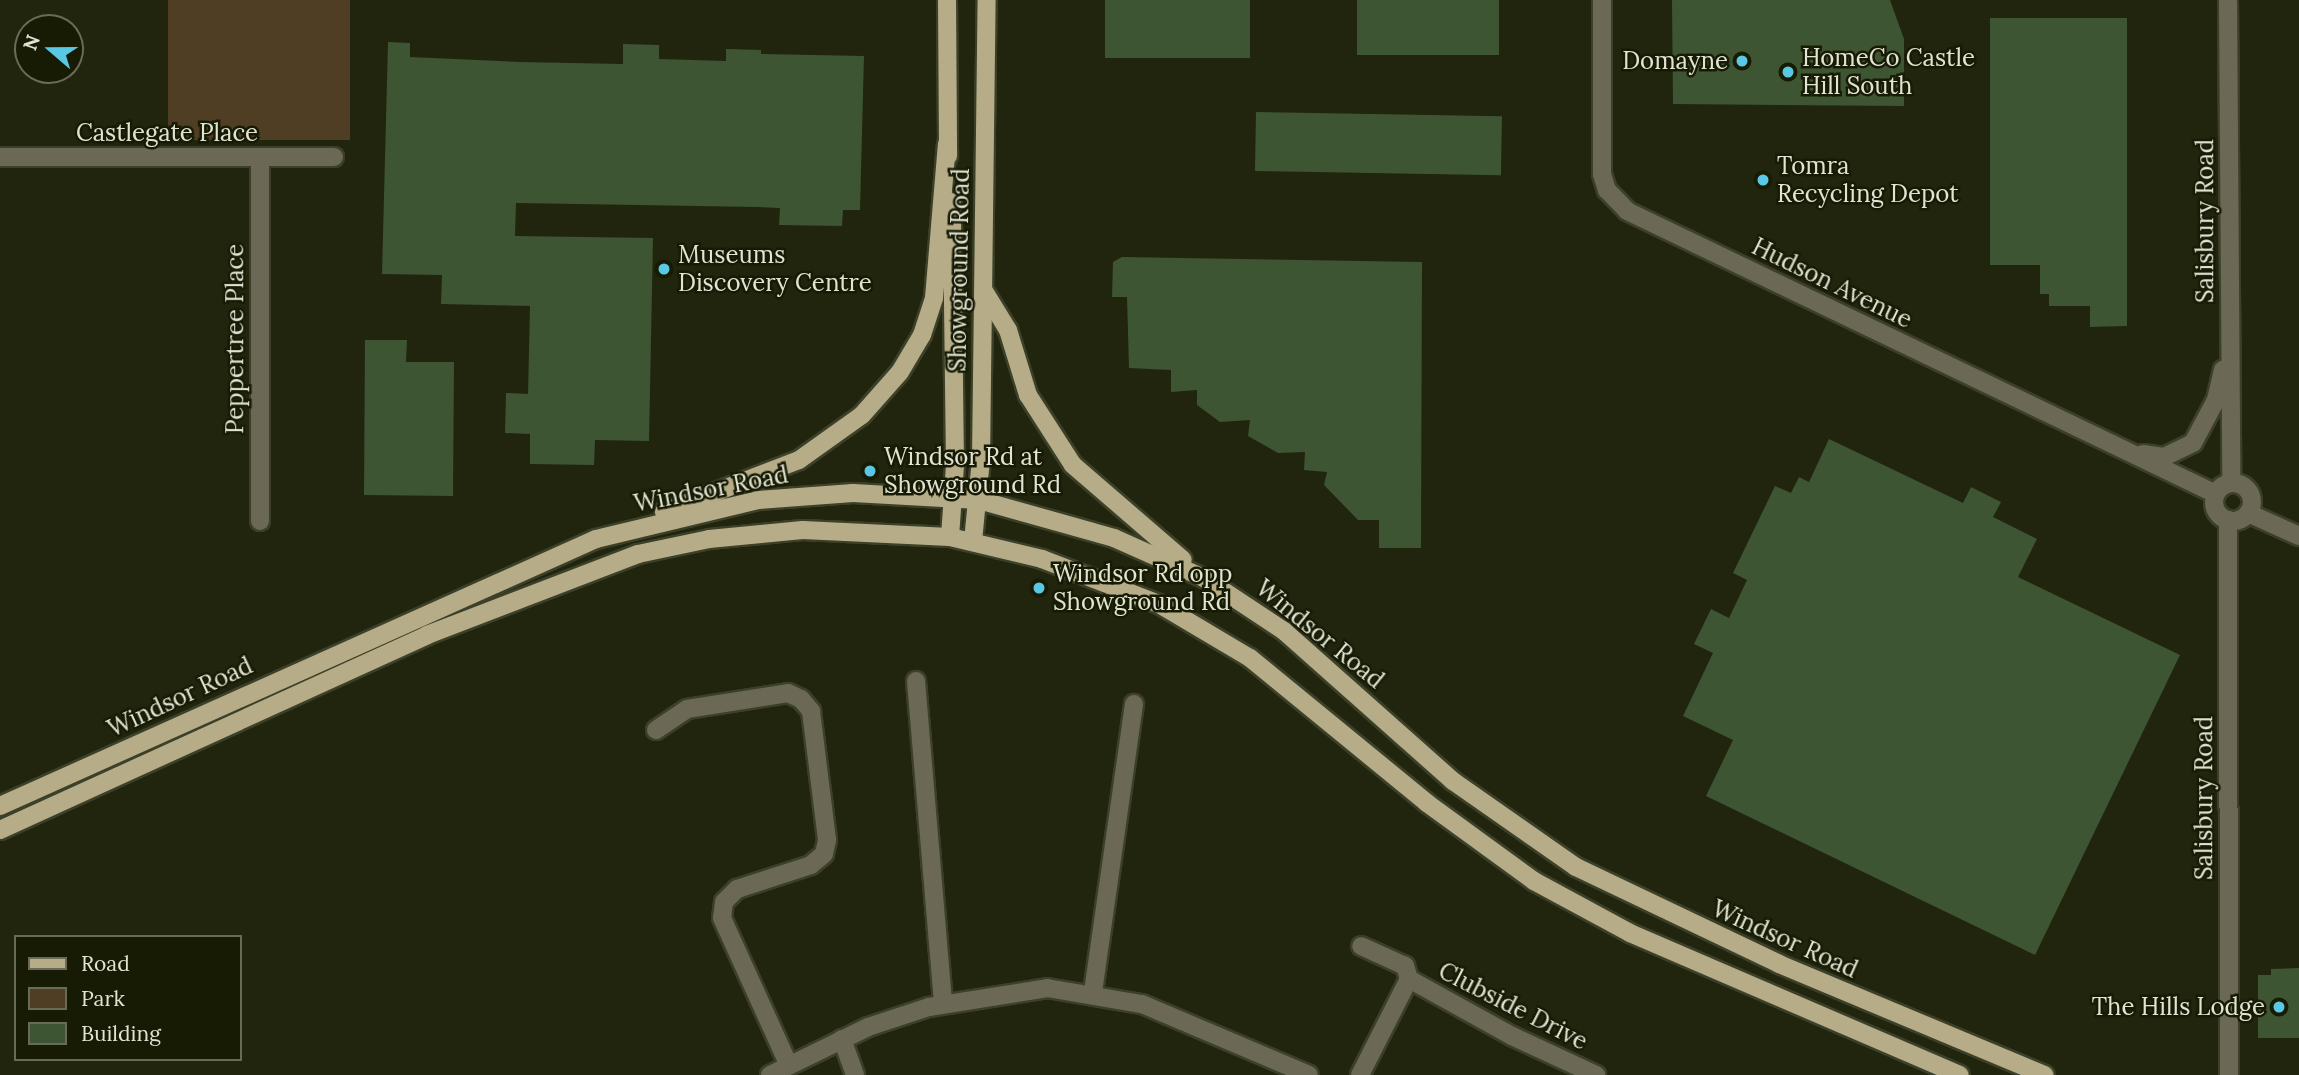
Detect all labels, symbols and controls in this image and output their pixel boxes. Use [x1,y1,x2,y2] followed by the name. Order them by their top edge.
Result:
[14,14,84,84] north arrow
[17,31,45,54] text: N
[1802,44,1975,100] place label: HomeCo Castle Hill South
[1622,47,1728,75] place label: Domayne
[1734,53,1750,69] marker: Domayne
[1780,64,1796,80] marker: HomeCo Castle Hill South
[76,119,258,147] street label: Castlegate Place
[2191,139,2219,303] street label: Salisbury Road
[1777,152,1959,208] place label: Tomra Recycling Depot
[943,168,975,372] street label: Showground Road
[1755,172,1771,188] marker: Tomra Recycling Depot
[1747,232,1917,334] street label: Hudson Avenue
[678,241,872,297] place label: Museums Discovery Centre
[221,244,249,434] street label: Peppertree Place
[656,261,672,277] marker: Museums Discovery Centre
[884,443,1061,499] place label: Windsor Rd at Showground Rd
[631,460,791,518] street label: Windsor Road
[862,463,878,479] marker: Windsor Rd at Showground Rd
[1053,560,1232,616] place label: Windsor Rd opp Showground Rd
[1250,574,1390,694] street label: Windsor Road
[1031,580,1047,596] marker: Windsor Rd opp Showground Rd
[103,651,257,743] street label: Windsor Road
[2190,716,2218,880] street label: Salisbury Road
[1708,894,1862,984] street label: Windsor Road
[14,935,242,1061] legend
[81,950,130,977] text: Road
[1434,956,1592,1056] street label: Clubside Drive
[81,985,125,1012] text: Park
[2092,993,2265,1021] place label: The Hills Lodge
[2271,999,2287,1015] marker: The Hills Lodge
[81,1020,161,1047] text: Building

